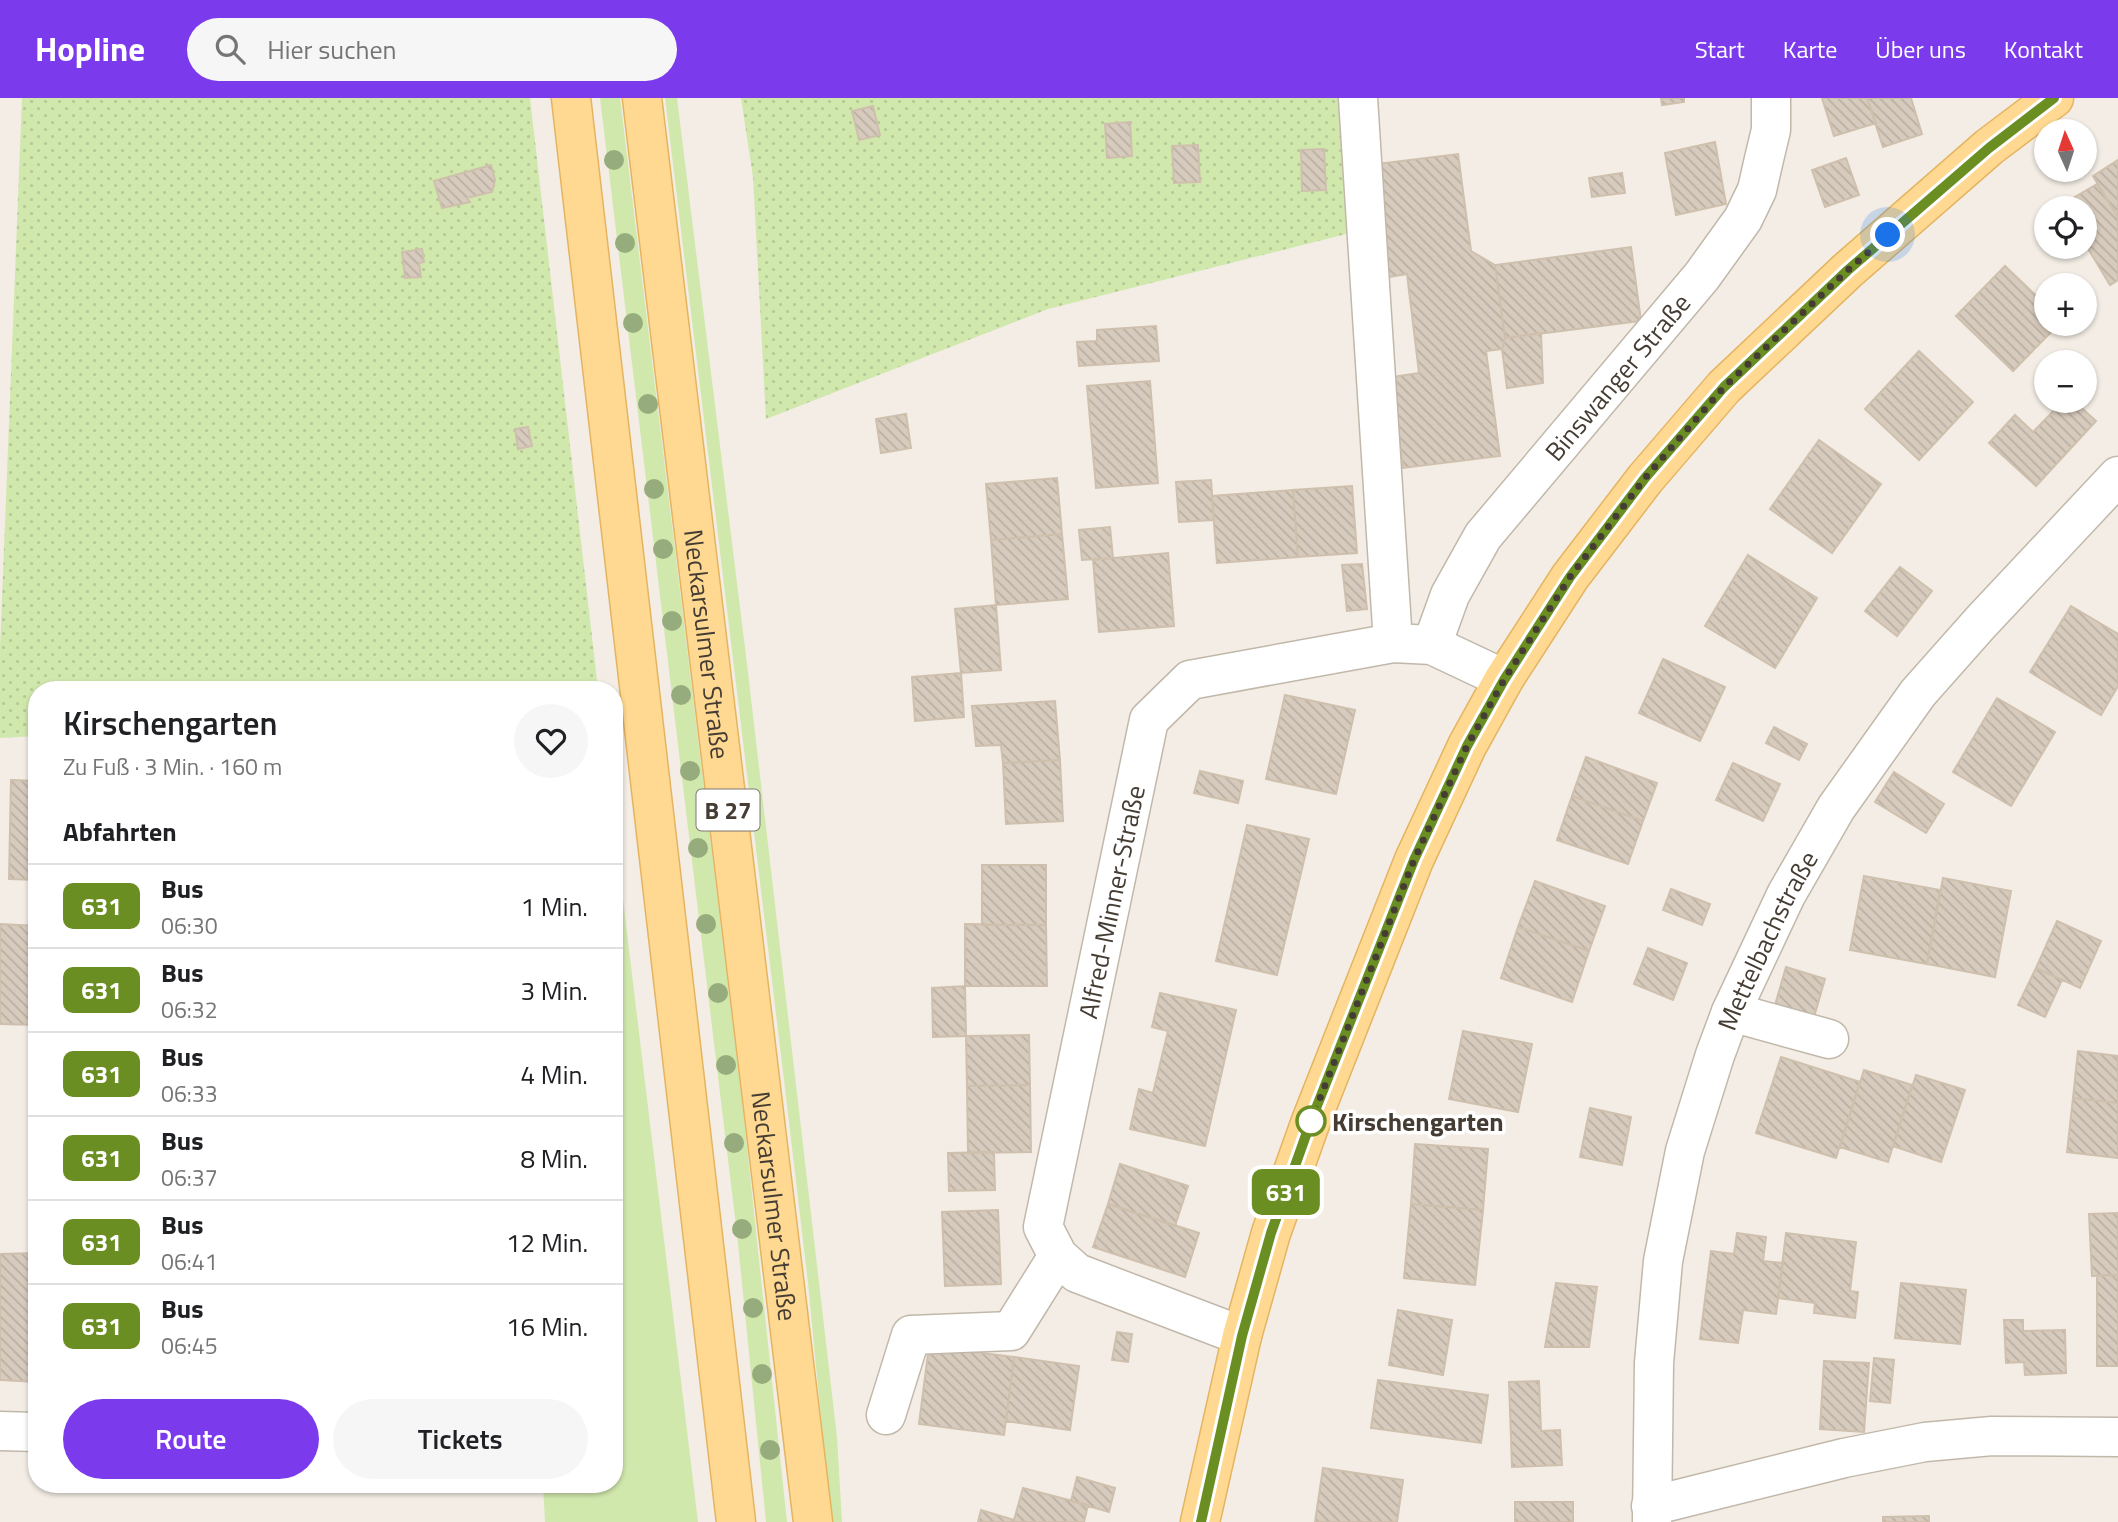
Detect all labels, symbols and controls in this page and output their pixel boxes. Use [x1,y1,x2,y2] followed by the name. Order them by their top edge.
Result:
[187,18,677,81] search box
[35,24,145,74] text: Hopline
[211,30,249,68] icon: search
[267,30,397,69] text: Hier suchen
[1695,31,1745,67] text: Start
[1783,31,1837,67] text: Karte
[1875,31,1966,67] text: Über uns
[2004,31,2083,67] text: Kontakt
[2034,119,2096,182] north arrow
[2034,119,2097,413] map controls
[2034,196,2097,259] button: locate
[1870,217,1905,252] your location
[2034,273,2097,336] button: +
[1535,284,1699,469] street label: Binswanger Straße
[2034,350,2097,413] button: −
[674,527,741,761] street label: Neckarsulmer Straße
[63,698,278,748] text: Kirschengarten
[514,704,588,778] button: heart
[63,749,282,784] text: Zu Fuß · 3 Min. · 160 m
[1068,782,1154,1022] street label: Alfred-Minner-Straße
[696,790,760,830] road number: B 27
[63,812,177,851] text: Abfahrten
[1707,843,1827,1036] street label: Mettelbachstraße
[161,869,203,908] text: Bus
[521,887,588,926] text: 1 Min.
[81,888,122,924] text: 631
[161,908,218,943] text: 06:30
[161,953,203,992] text: Bus
[521,971,588,1010] text: 3 Min.
[81,972,122,1008] text: 631
[161,992,218,1027] text: 06:32
[161,1037,203,1076] text: Bus
[521,1055,588,1094] text: 4 Min.
[81,1056,122,1092] text: 631
[161,1076,218,1111] text: 06:33
[742,1089,808,1323] street label: Neckarsulmer Straße
[1332,1102,1504,1141] place label: Kirschengarten
[1296,1106,1326,1136] marker: Kirschengarten
[161,1121,203,1160] text: Bus
[521,1139,588,1178] text: 8 Min.
[81,1140,122,1176] text: 631
[161,1160,218,1195] text: 06:37
[1246,1169,1326,1215] line badge: 631
[1266,1174,1306,1210] text: 631
[161,1205,203,1244] text: Bus
[506,1223,588,1262] text: 12 Min.
[81,1224,122,1260] text: 631
[161,1244,218,1279] text: 06:41
[161,1289,203,1328] text: Bus
[506,1307,588,1346] text: 16 Min.
[81,1308,122,1344] text: 631
[161,1328,218,1363] text: 06:45
[63,1399,319,1479] button: Route
[333,1399,588,1479] button: Tickets

